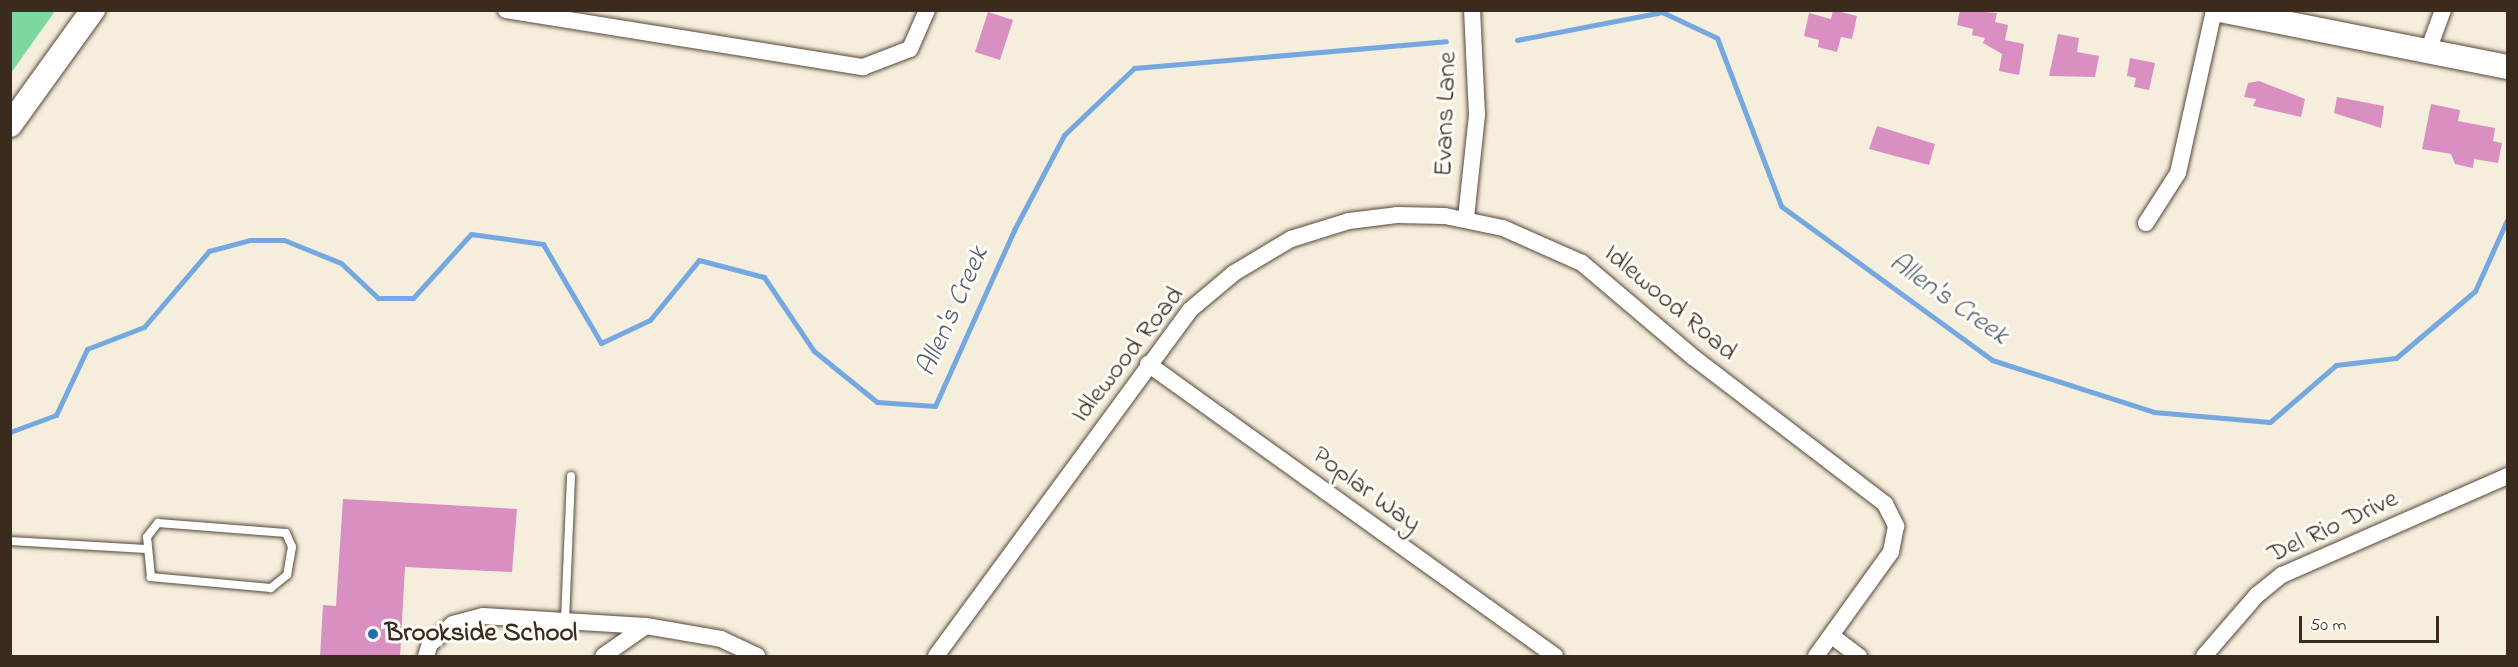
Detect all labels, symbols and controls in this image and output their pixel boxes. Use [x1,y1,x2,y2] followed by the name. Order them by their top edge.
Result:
[1428,51,1464,177] street label: Evans Lane
[1597,238,1743,368] street label: Idlewood Road
[910,242,998,382] water label: Allen's Creek
[1882,246,2014,354] water label: Allen's Creek
[1065,280,1191,430] street label: Idlewood Road
[1305,440,1427,540] street label: Poplar Way
[2263,483,2403,571] street label: Del Rio Drive
[2302,604,2442,642] scale bar
[2310,613,2347,639] text: 50 m
[385,618,577,650] place label: Brookside School
[366,627,380,641] marker: Brookside School

